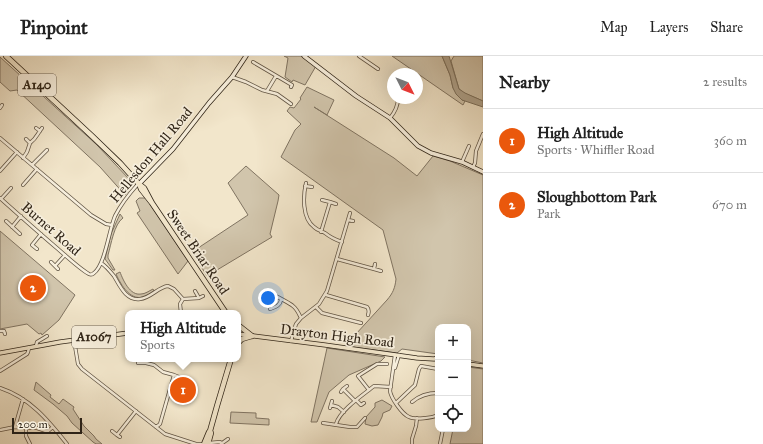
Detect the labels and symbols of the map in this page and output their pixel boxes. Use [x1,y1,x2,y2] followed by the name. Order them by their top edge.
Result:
[387,68,423,104] north arrow
[18,74,56,96] road number: A140
[106,104,196,206] street label: Hellesdon Hall Road
[18,199,84,259] street label: Burnet Road
[163,206,233,298] street label: Sweet Briar Road
[20,273,46,303] pin: 2
[258,288,278,308] your location
[279,321,395,351] street label: Drayton High Road
[72,326,116,348] road number: A1067
[170,375,196,405] pin: 1
[12,416,82,435] scale bar

